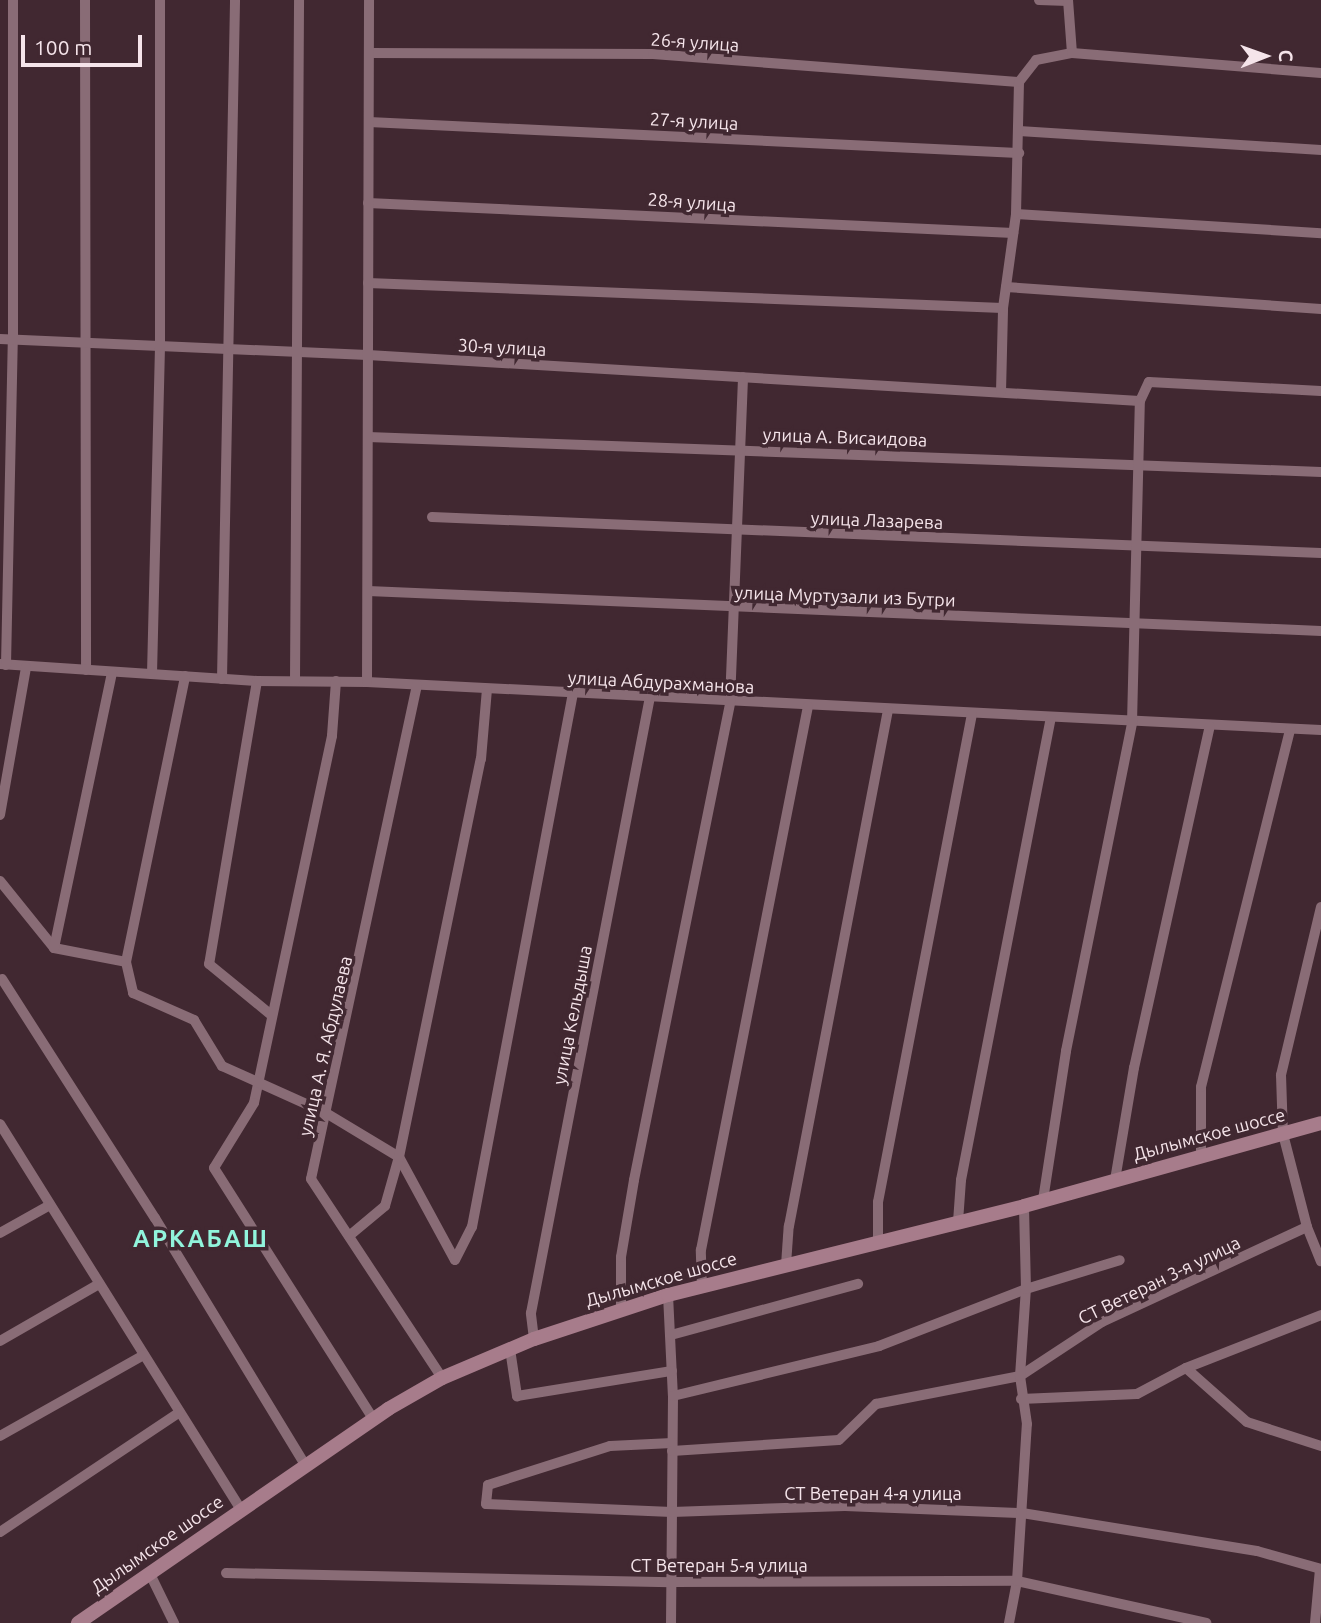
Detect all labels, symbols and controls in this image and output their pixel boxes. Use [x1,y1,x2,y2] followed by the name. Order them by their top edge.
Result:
[24,21,145,65] scale bar
[1230,21,1300,91] north arrow
[650,28,740,56] street label: 26-я улица
[34,35,92,59] text: 100 m
[1275,49,1297,62] text: С
[649,108,739,134] street label: 27-я улица
[647,188,737,216] street label: 28-я улица
[457,334,547,360] street label: 30-я улица
[762,423,928,451] street label: улица А. Висаидова
[810,507,944,533] street label: улица Лазарева
[734,581,956,611] street label: улица Муртузали из Бутри
[567,666,755,698] street label: улица Абдурахманова
[548,943,596,1087] street label: улица Кельдыша
[294,954,356,1138] street label: улица А. Я. Абдулаева
[1131,1103,1287,1165] street label: Дылымское шоссе
[134,1225,268,1253] district label: АРКАБАШ
[1074,1231,1244,1329] street label: СТ Ветеран 3-я улица
[583,1247,739,1311] street label: Дылымское шоссе
[784,1482,962,1504] street label: СТ Ветеран 4-я улица
[87,1490,227,1598] street label: Дылымское шоссе
[630,1554,808,1576] street label: СТ Ветеран 5-я улица

